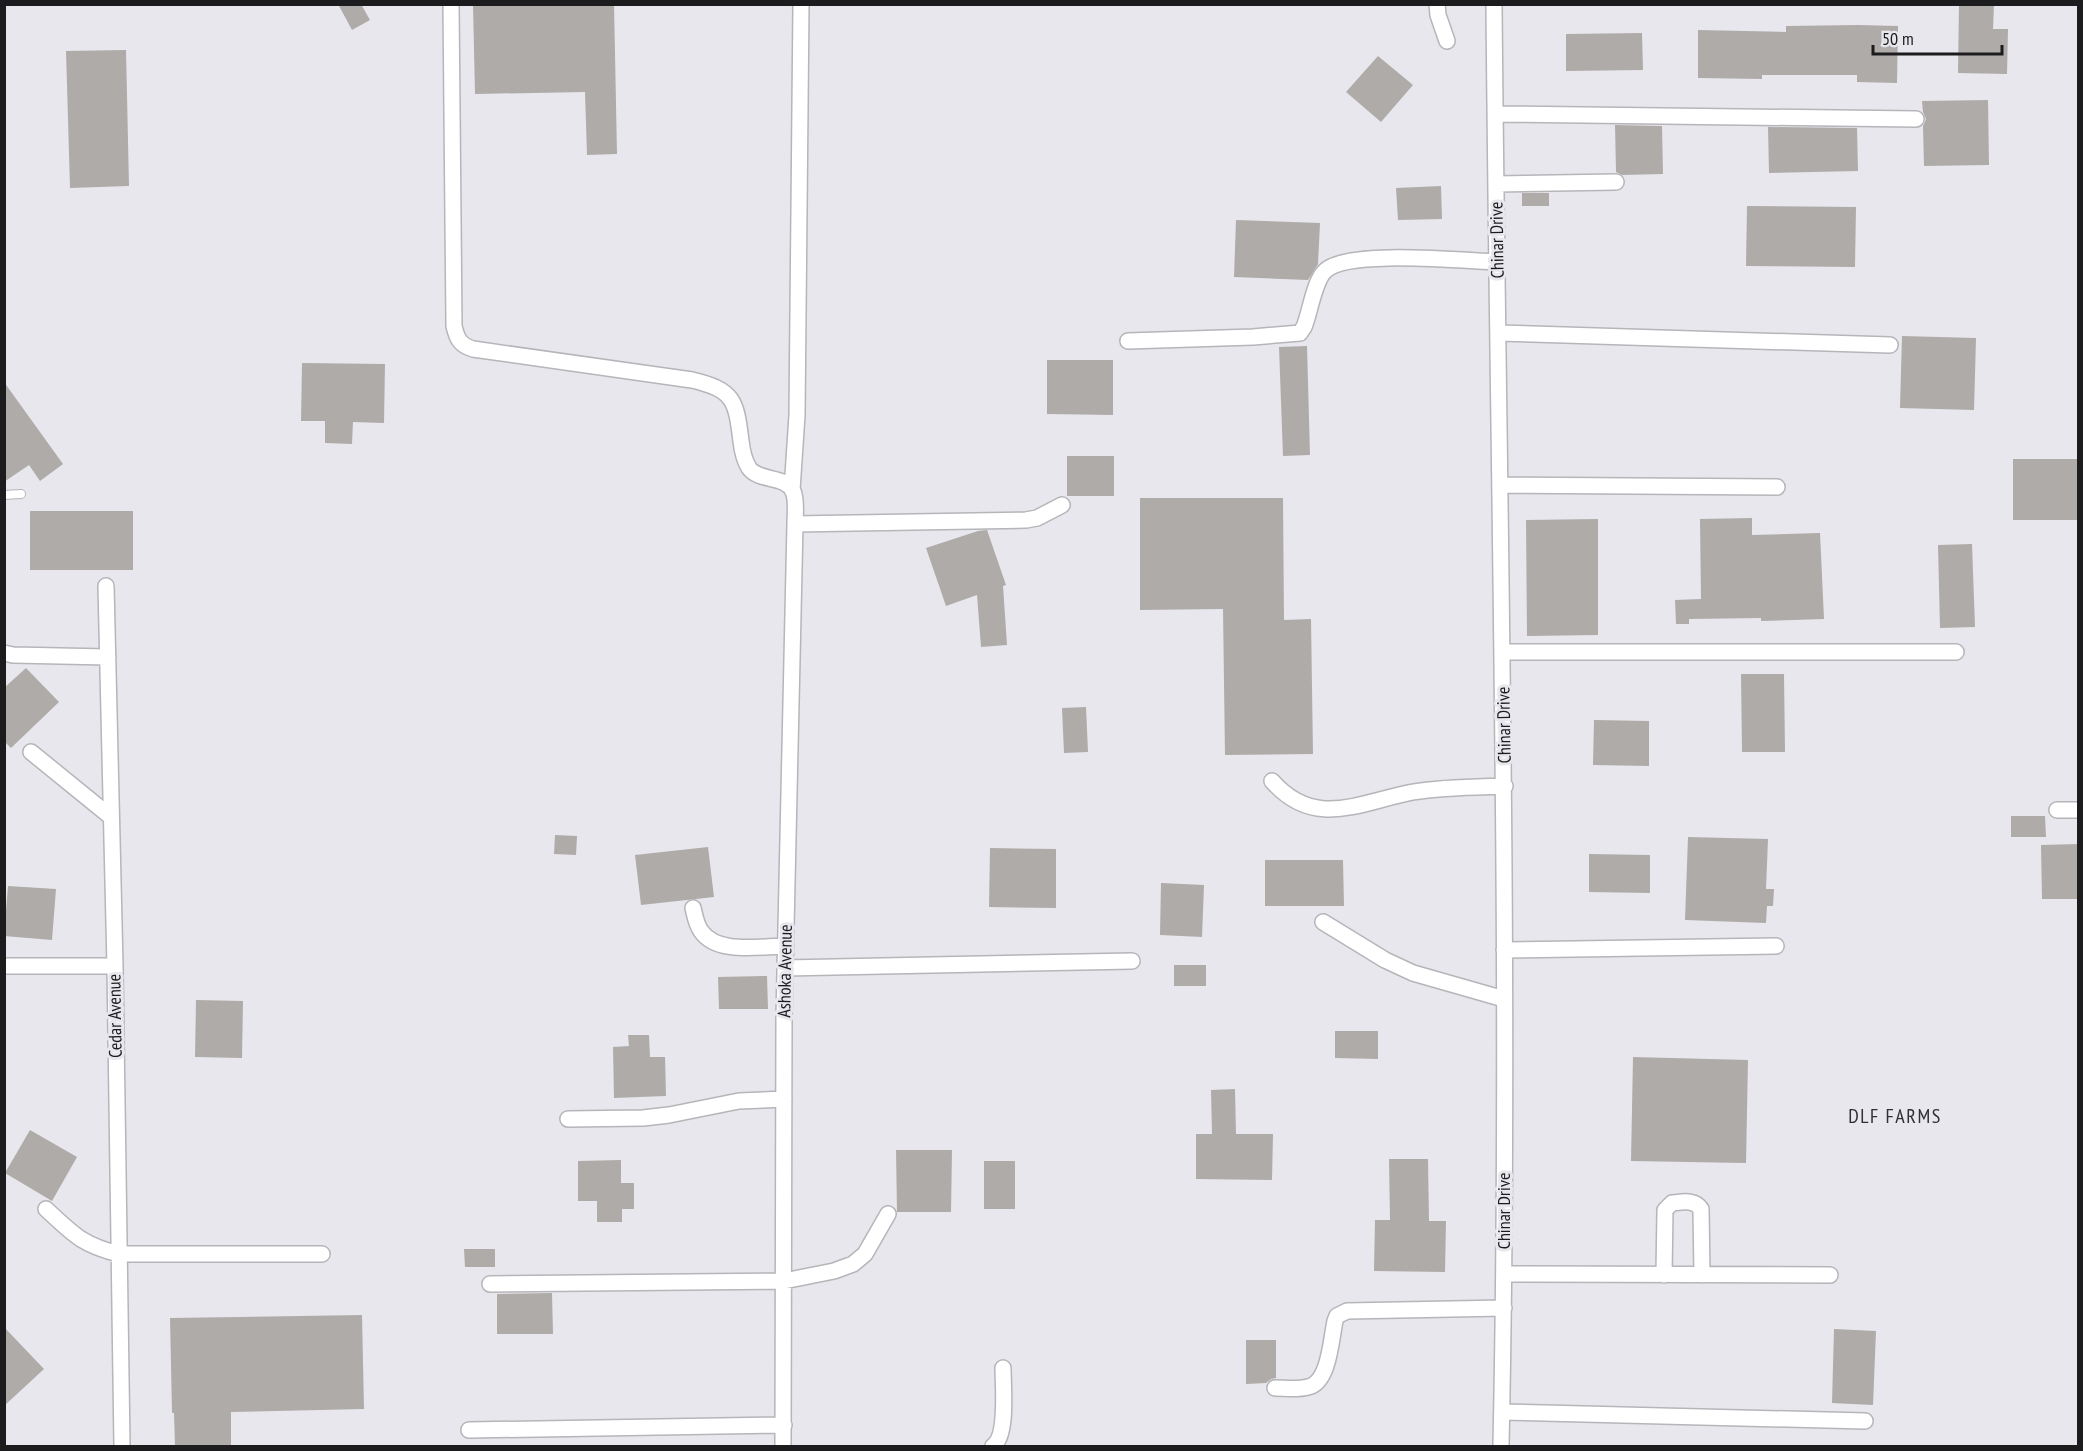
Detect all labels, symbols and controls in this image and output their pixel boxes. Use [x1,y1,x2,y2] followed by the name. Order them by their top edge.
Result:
[1873,18,2002,56] scale bar
[1882,27,1914,50] text: 50 m
[1484,201,1509,279] street label: Chinar Drive
[1491,686,1516,764] street label: Chinar Drive
[772,924,797,1018] street label: Ashoka Avenue
[102,974,127,1058] street label: Cedar Avenue
[1848,1103,1942,1129] district label: DLF FARMS
[1492,1173,1515,1249] street label: Chinar Drive

